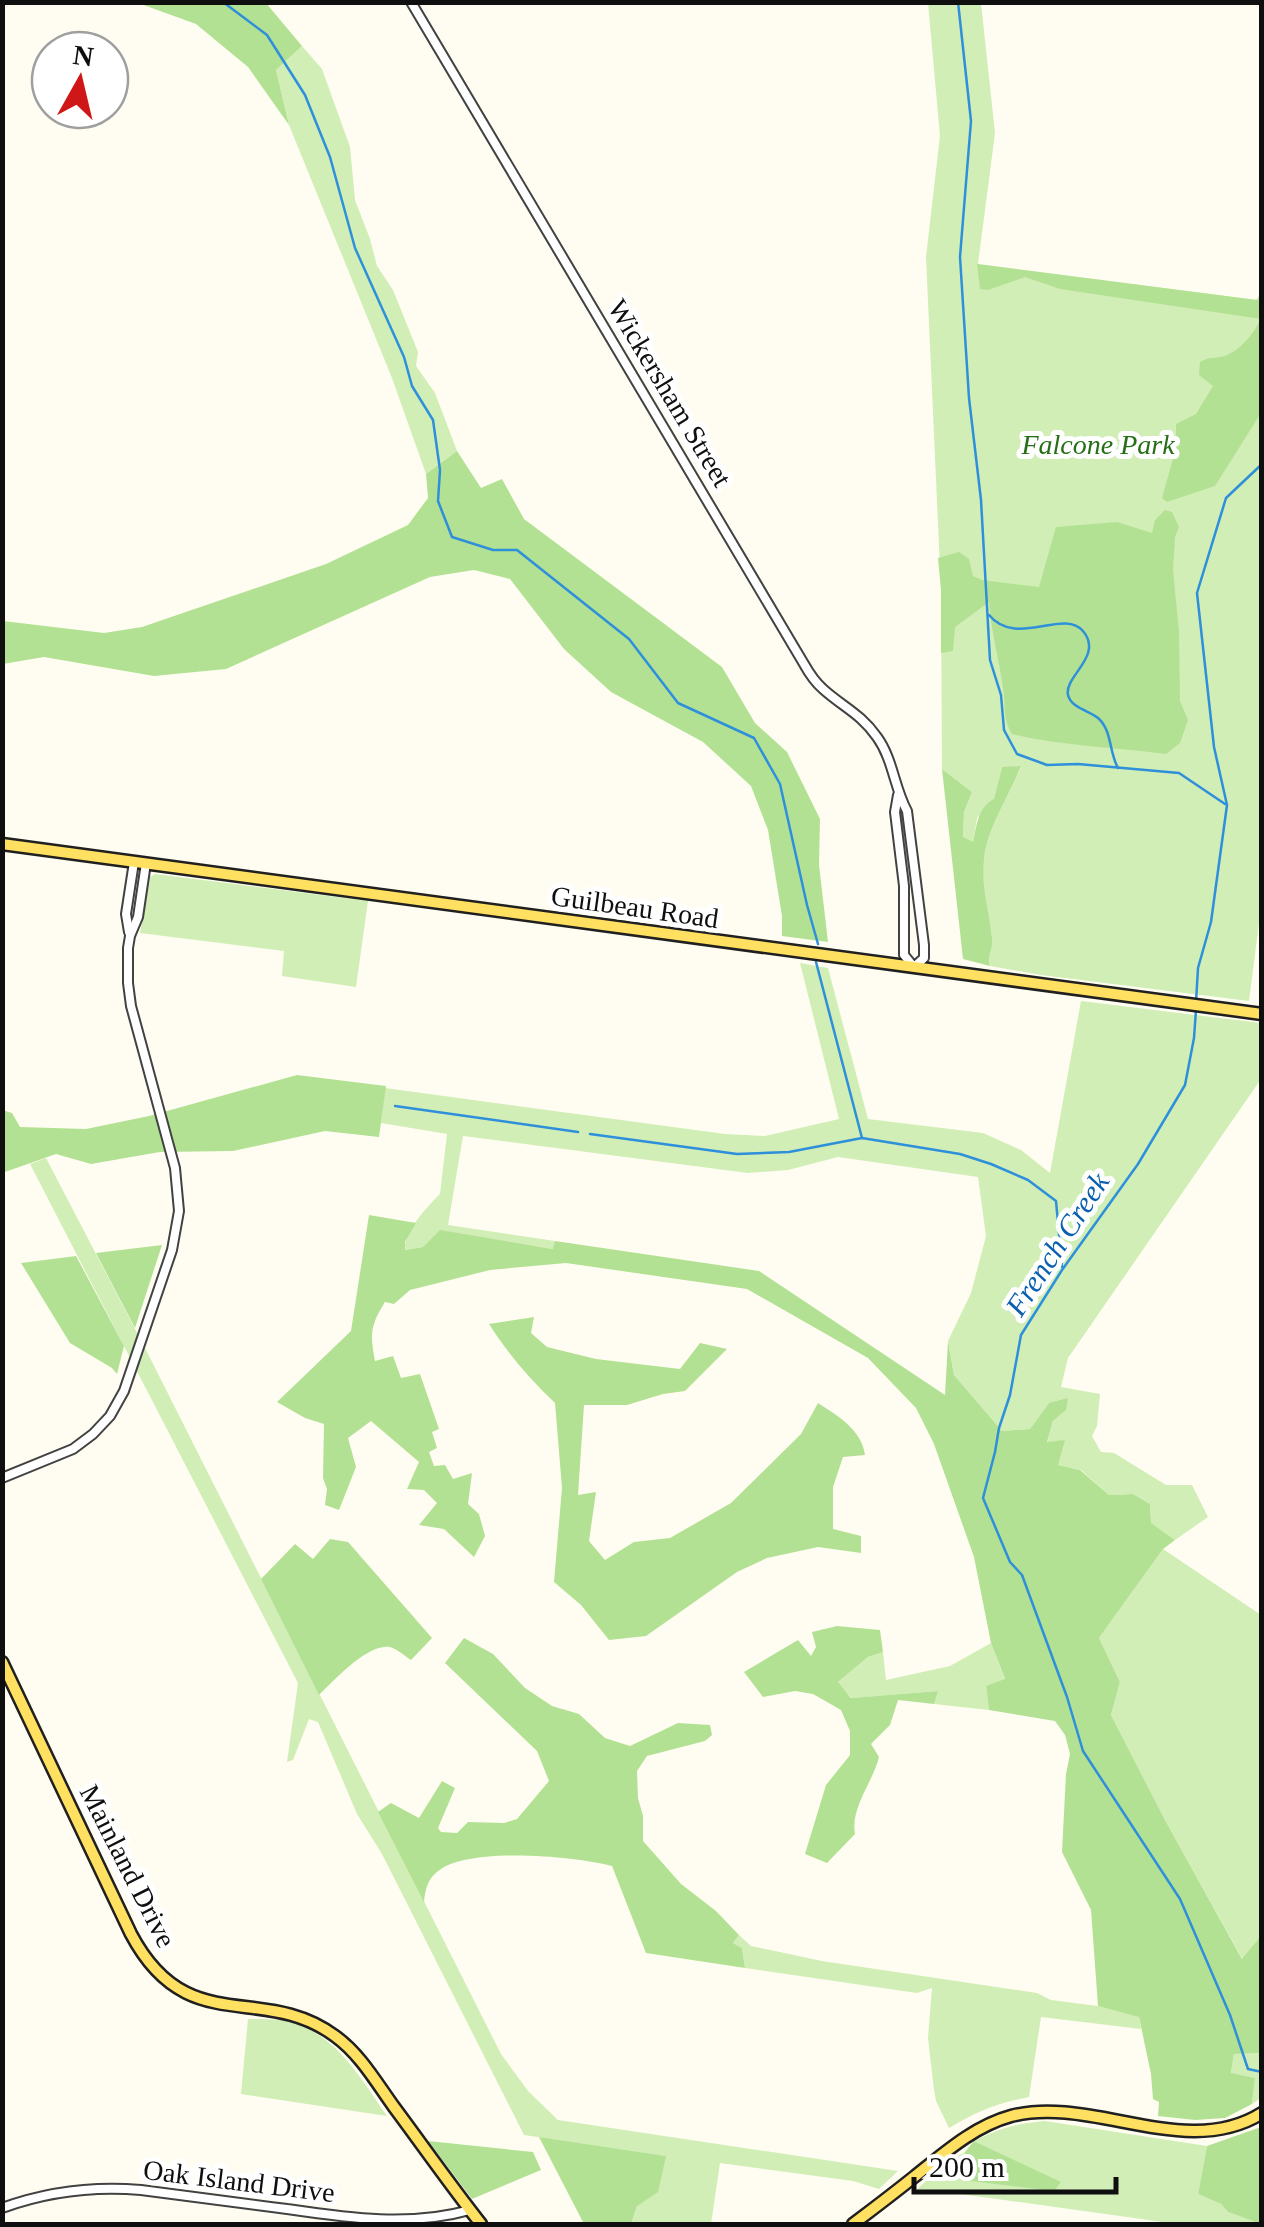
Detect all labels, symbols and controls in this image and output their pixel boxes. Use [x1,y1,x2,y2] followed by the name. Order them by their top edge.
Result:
[30,30,130,130] north arrow
[71,39,96,72] text: N
[602,294,738,492] street label: Wickersham Street
[1020,429,1175,460] park label: Falcone Park
[549,880,721,934] street label: Guilbeau Road
[998,1166,1116,1322] water label: French Creek
[74,1780,182,1952] street label: Mainland Drive
[914,2132,1116,2194] scale bar
[929,2150,1005,2183] text: 200 m
[141,2154,337,2208] street label: Oak Island Drive

